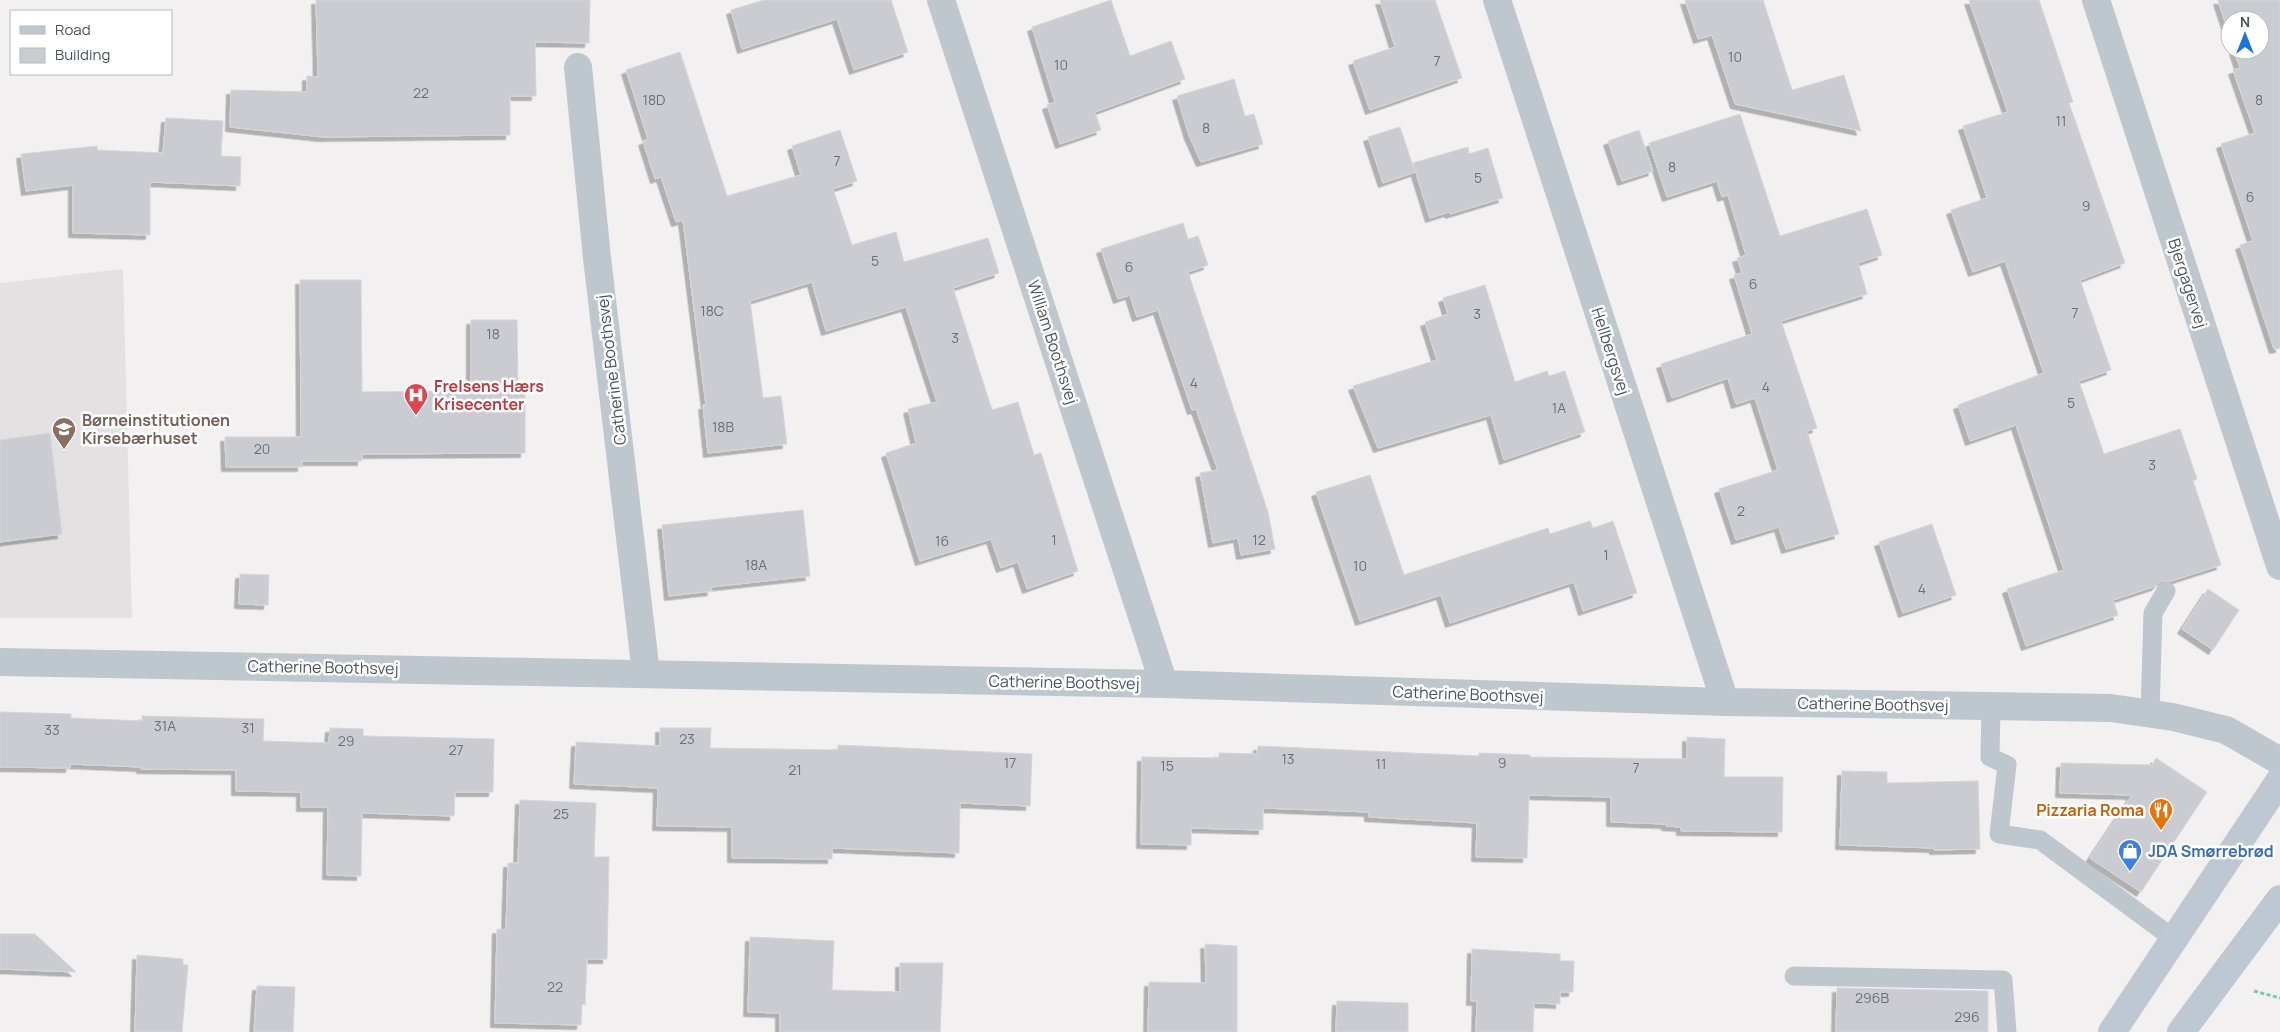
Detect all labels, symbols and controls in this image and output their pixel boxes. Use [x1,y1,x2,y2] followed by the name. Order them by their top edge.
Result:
[10,10,172,75] legend
[2220,10,2270,60] north arrow
[2240,12,2250,31] text: N
[55,19,91,40] text: Road
[55,44,110,65] text: Building
[1728,47,1742,66] house number: 10
[1433,51,1441,70] house number: 7
[1054,55,1068,74] house number: 10
[413,83,429,102] house number: 22
[643,90,666,109] house number: 18D
[2255,90,2263,109] house number: 8
[2056,111,2066,130] house number: 11
[1202,118,1210,137] house number: 8
[833,151,841,170] house number: 7
[1668,157,1676,176] house number: 8
[1474,168,1482,187] house number: 5
[2246,187,2254,206] house number: 6
[2082,196,2090,215] house number: 9
[2163,235,2213,331] street label: Bjergagervej
[871,251,879,270] house number: 5
[1125,257,1133,276] house number: 6
[1749,274,1757,293] house number: 6
[1023,277,1083,407] street label: William Boothsvej
[591,294,631,446] street label: Catherine Boothsvej
[700,301,724,320] house number: 18C
[2071,303,2079,322] house number: 7
[1473,304,1481,323] house number: 3
[1587,304,1635,398] street label: Hellbergsvej
[486,324,500,343] house number: 18
[951,328,959,347] house number: 3
[1190,373,1198,392] house number: 4
[434,375,544,415] place label: Frelsens Hærs Krisecenter
[1762,377,1770,396] house number: 4
[403,382,429,416] hospital icon: Frelsens Hærs Krisecenter
[2067,393,2075,412] house number: 5
[1552,398,1566,417] house number: 1A
[82,409,230,449] place label: Børneinstitutionen Kirsebærhuset
[51,416,77,450] school or university icon: Børneinstitutionen Kirsebærhuset
[712,417,735,436] house number: 18B
[254,439,270,458] house number: 20
[2148,455,2156,474] house number: 3
[1737,501,1745,520] house number: 2
[1051,530,1057,549] house number: 1
[1252,530,1266,549] house number: 12
[935,531,949,550] house number: 16
[1603,545,1609,564] house number: 1
[745,555,767,574] house number: 18A
[1353,556,1367,575] house number: 10
[1918,579,1926,598] house number: 4
[247,655,399,679] street label: Catherine Boothsvej
[988,670,1140,694] street label: Catherine Boothsvej
[1392,680,1544,708] street label: Catherine Boothsvej
[1797,692,1949,716] street label: Catherine Boothsvej
[154,716,176,735] house number: 31A
[241,718,255,737] house number: 31
[44,720,60,739] house number: 33
[679,729,695,748] house number: 23
[338,731,354,750] house number: 29
[448,740,464,759] house number: 27
[1281,749,1295,768] house number: 13
[1004,753,1016,772] house number: 17
[1498,753,1506,772] house number: 9
[1376,754,1386,773] house number: 11
[1160,756,1174,775] house number: 15
[1632,758,1640,777] house number: 7
[788,760,802,779] house number: 21
[2148,797,2174,831] restaurant icon: Pizzaria Roma
[2036,799,2144,821] place label: Pizzaria Roma
[553,804,569,823] house number: 25
[2117,838,2143,872] shop icon: JDA Smørrebrød
[2148,840,2274,862] place label: JDA Smørrebrød
[547,977,563,996] house number: 22
[1855,988,1889,1007] house number: 296B
[1954,1007,1980,1026] house number: 296

